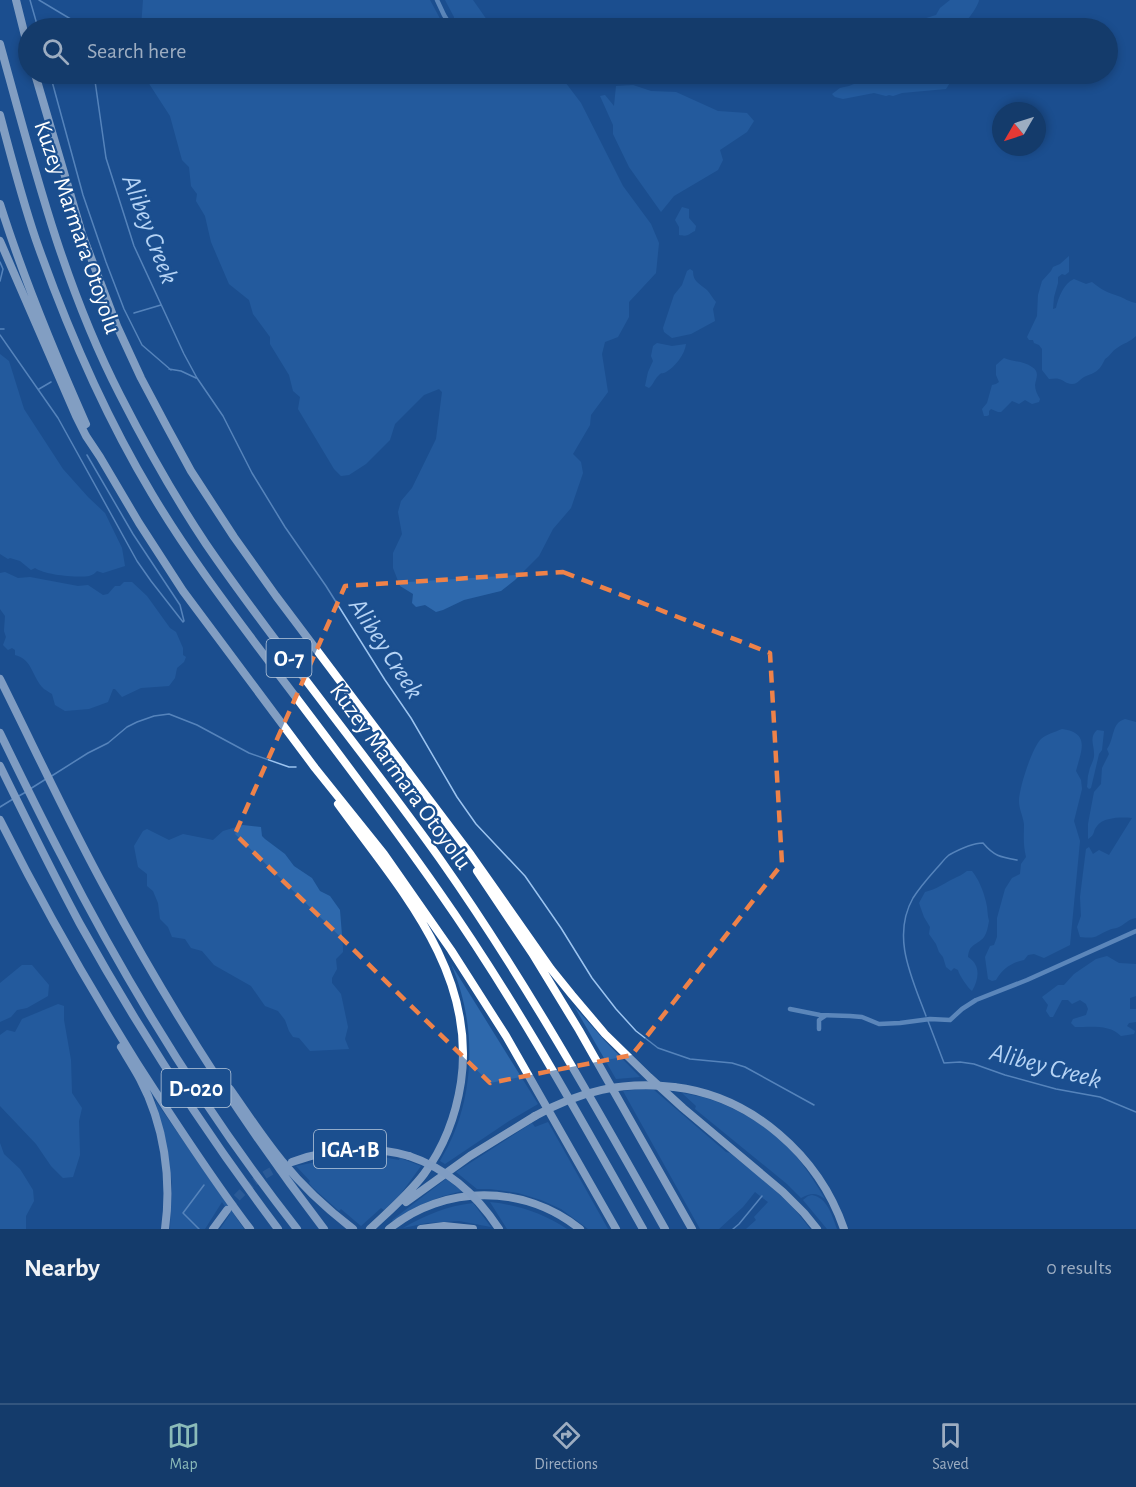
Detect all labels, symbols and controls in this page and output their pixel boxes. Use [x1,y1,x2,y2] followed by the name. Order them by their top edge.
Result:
[18,18,1118,84] search box
[39,35,72,68] icon: search
[87,40,186,62] text: Search here
[992,102,1046,156] north arrow
[29,118,125,337] street label: Kuzey Marmara Otoyolu
[117,170,183,287] water label: Alibey Creek
[344,593,428,704] water label: Alibey Creek
[266,639,312,677] road number: O-7
[325,679,476,874] street label: Kuzey Marmara Otoyolu
[986,1038,1104,1093] water label: Alibey Creek
[162,1069,230,1107] road number: D-020
[314,1130,386,1168] road number: IGA-1B
[24,1255,100,1281] text: Nearby
[1046,1258,1112,1278] text: 0 results
[167,1419,200,1474] tab: Map
[534,1419,598,1474] tab: Directions
[932,1419,969,1474] tab: Saved

